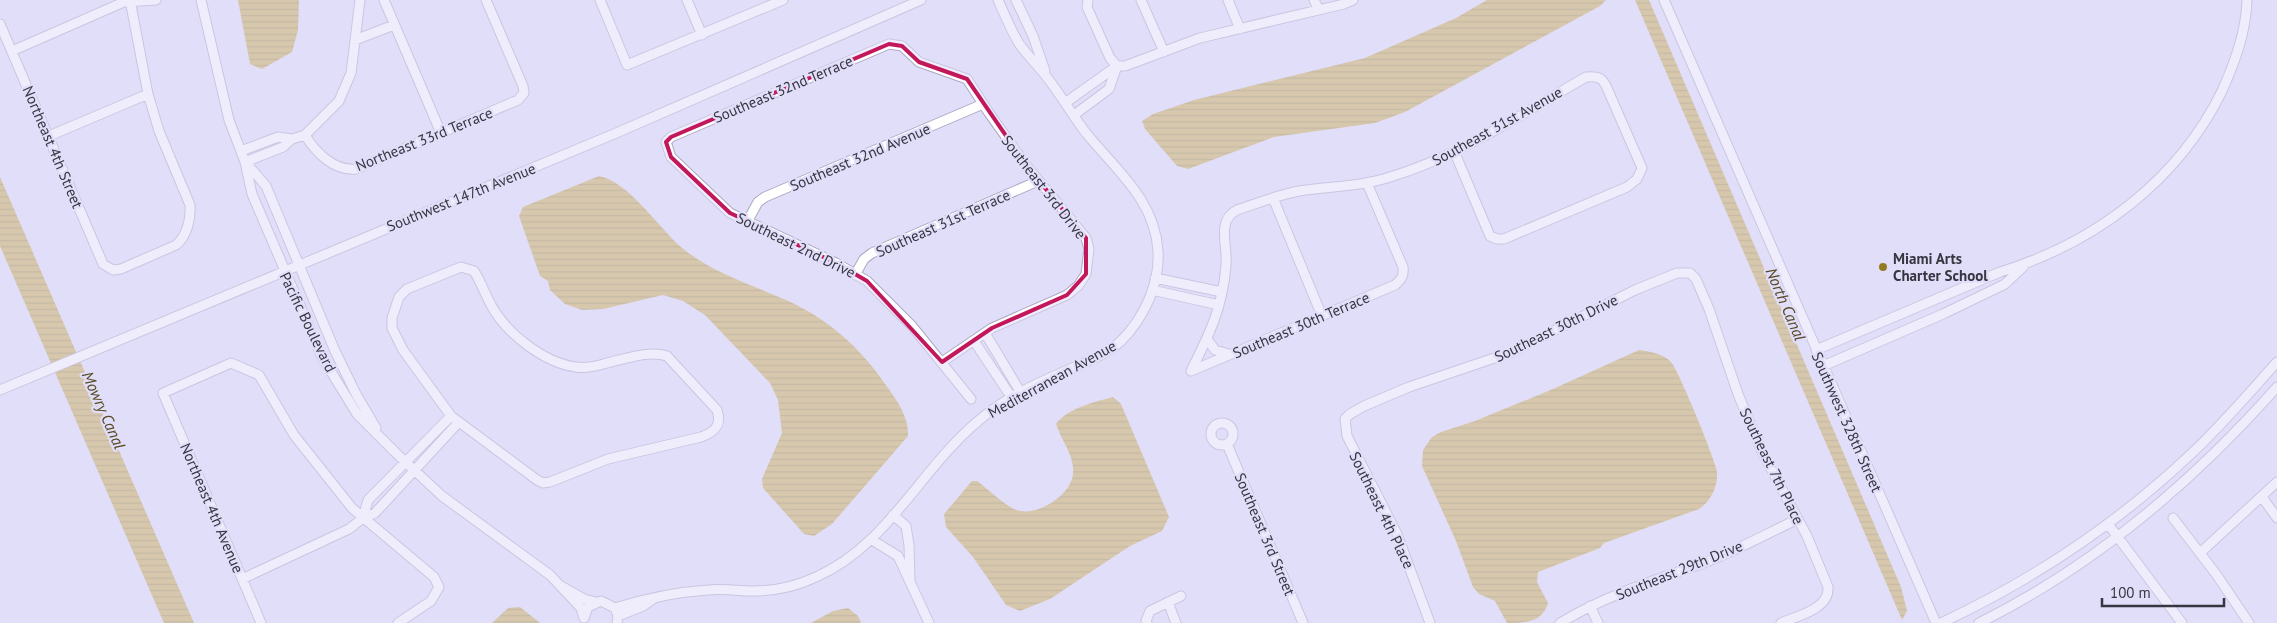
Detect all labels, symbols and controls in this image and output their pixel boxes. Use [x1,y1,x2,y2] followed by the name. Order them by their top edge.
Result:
[710,51,856,127] street label: Southeast 32nd Terrace
[1429,82,1565,170] street label: Southeast 31st Avenue
[19,83,87,211] street label: Northeast 4th Street
[353,103,495,175] street label: Northeast 33rd Terrace
[787,119,933,195] street label: Southeast 32nd Avenue
[997,131,1091,243] street label: Southeast 3rd Drive
[384,158,538,236] street label: Southwest 147th Avenue
[873,185,1013,261] street label: Southeast 31st Terrace
[733,208,859,282] street label: Southeast 2nd Drive
[1893,249,1988,285] place label: Miami Arts Charter School
[1877,261,1889,273] marker: Miami Arts Charter School
[1762,264,1811,344] water label: North Canal
[276,269,340,375] street label: Pacific Boulevard
[1230,288,1372,362] street label: Southeast 30th Terrace
[1491,290,1621,366] street label: Southeast 30th Drive
[985,336,1119,422] street label: Mediterranean Avenue
[1808,349,1886,495] street label: Southwest 328th Street
[78,368,130,453] water label: Mowry Canal
[1736,405,1808,527] street label: Southeast 7th Place
[176,440,248,576] street label: Northeast 4th Avenue
[1346,449,1418,571] street label: Southeast 4th Place
[1231,470,1299,598] street label: Southeast 3rd Street
[1613,536,1745,604] street label: Southeast 29th Drive
[2102,576,2224,608] scale bar
[2110,583,2151,602] text: 100 m

